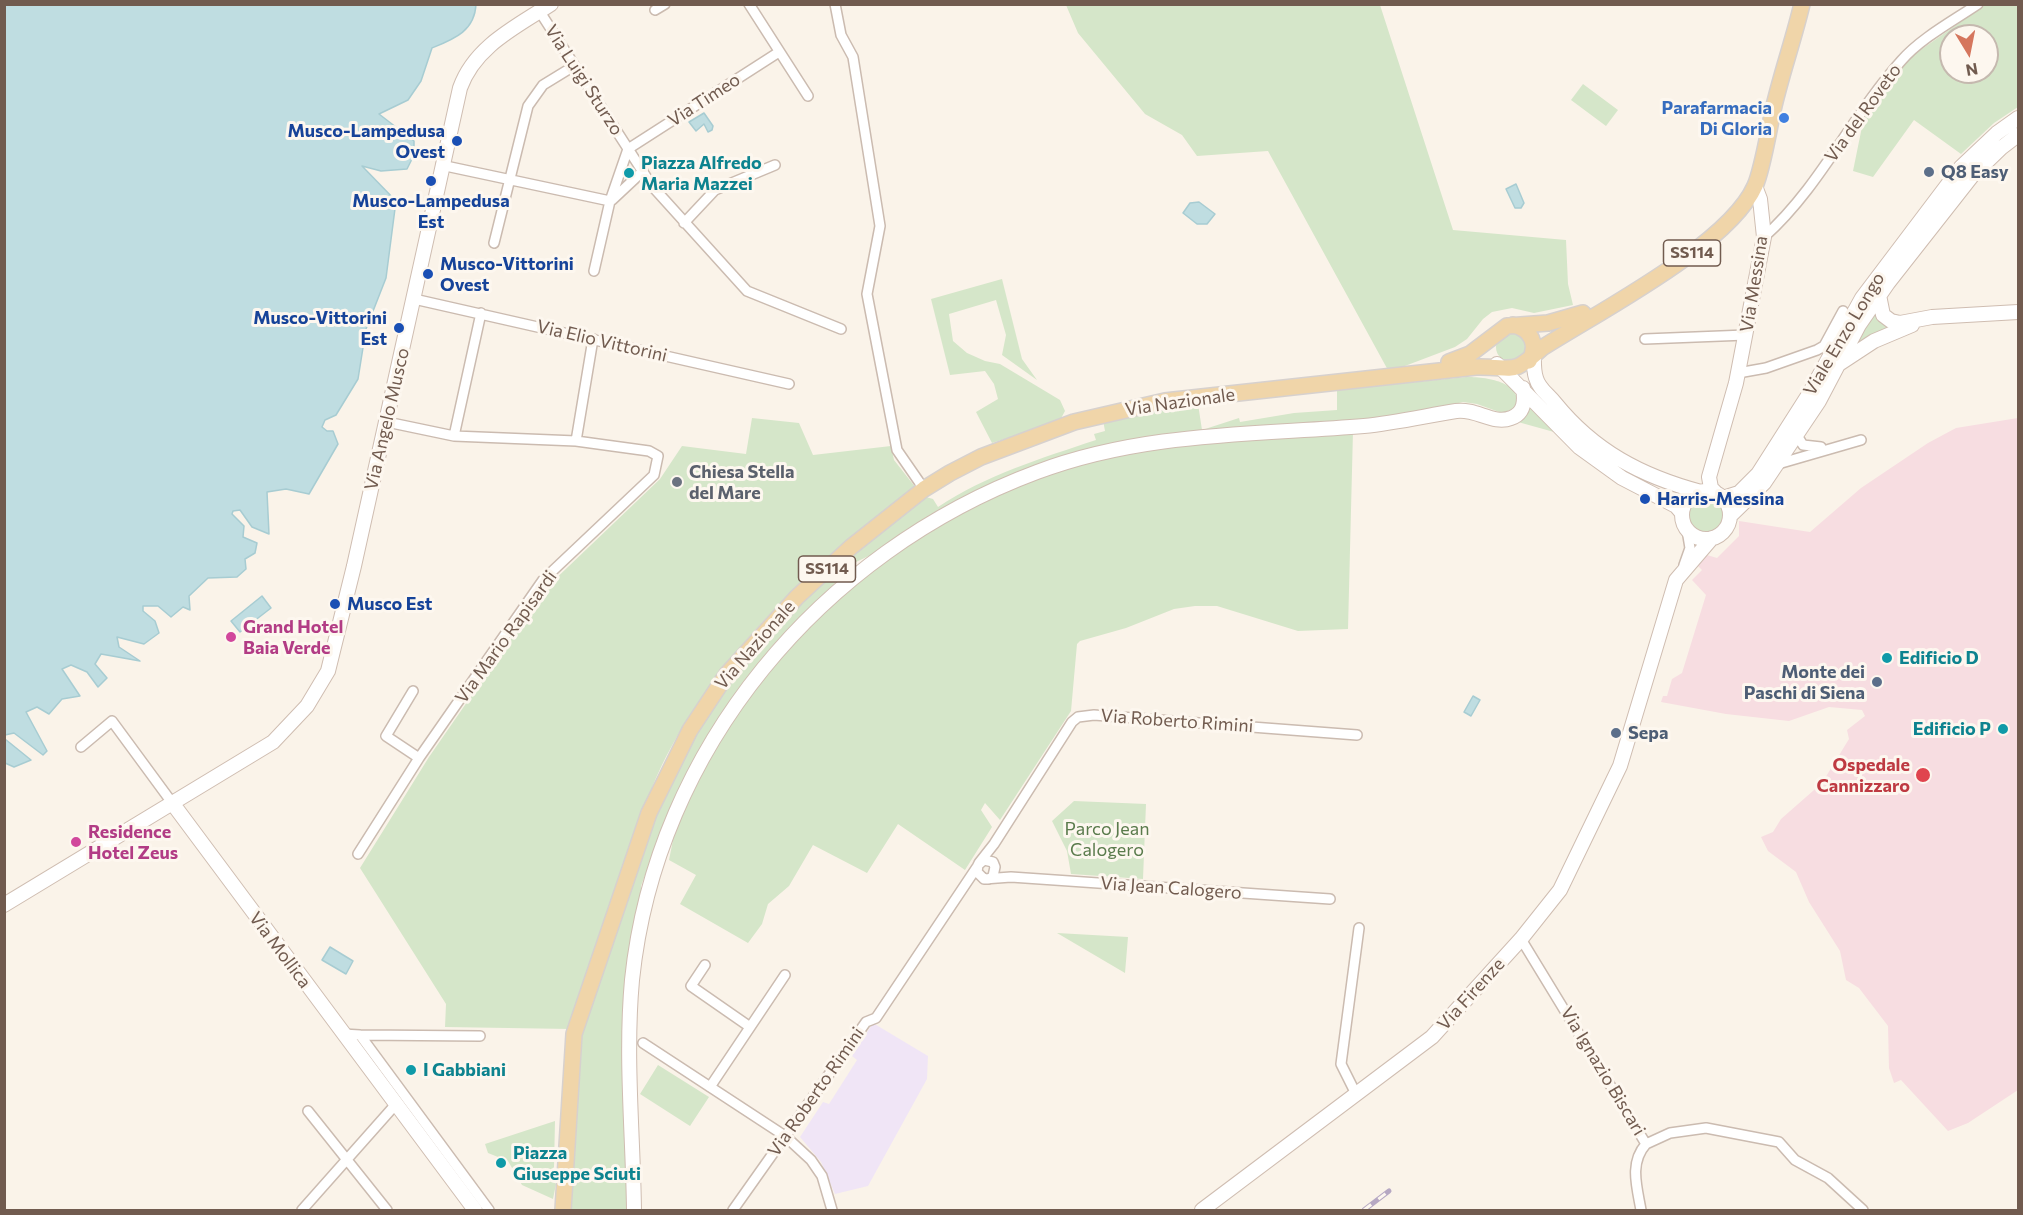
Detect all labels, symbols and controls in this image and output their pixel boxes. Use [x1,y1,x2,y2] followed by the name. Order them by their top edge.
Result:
[540,21,628,139] street label: Via Luigi Sturzo
[1939,24,1999,84] north arrow
[1820,60,1906,166] street label: Via del Roveto
[1964,60,1979,81] text: N
[664,69,744,131] street label: Via Timeo
[1662,97,1772,140] place label: Parafarmacia Di Gloria
[1777,111,1791,125] marker: Parafarmacia Di Gloria
[288,120,445,162] place label: Musco-Lampedusa Ovest
[450,134,464,148] marker: Musco-Lampedusa Ovest
[641,152,762,195] place label: Piazza Alfredo Maria Mazzei
[1941,161,2009,183] place label: Q8 Easy
[1922,165,1936,179] marker: Q8 Easy
[622,166,636,180] marker: Piazza Alfredo Maria Mazzei
[424,174,438,188] marker: Musco-Lampedusa Est
[352,190,510,232] place label: Musco-Lampedusa Est
[1736,234,1772,334] street label: Via Messina
[1664,240,1720,266] road number: SS114
[440,253,574,296] place label: Musco-Vittorini Ovest
[421,267,435,281] marker: Musco-Vittorini Ovest
[1799,269,1889,399] street label: Viale Enzo Longo
[253,307,387,350] place label: Musco-Vittorini Est
[535,316,669,366] street label: Via Elio Vittorini
[392,321,406,335] marker: Musco-Vittorini Est
[360,346,414,492] street label: Via Angelo Musco
[1124,384,1236,420] street label: Via Nazionale
[689,461,794,504] place label: Chiesa Stella del Mare
[670,475,684,489] marker: Chiesa Stella del Mare
[1657,488,1784,510] place label: Harris-Messina
[1638,492,1652,506] marker: Harris-Messina
[798,556,856,582] road number: SS114
[451,567,561,707] street label: Via Mario Rapisardi
[347,593,432,615] place label: Musco Est
[710,596,800,694] street label: Via Nazionale
[328,597,342,611] marker: Musco Est
[243,616,343,658] place label: Grand Hotel Baia Verde
[224,630,238,644] marker: Grand Hotel Baia Verde
[1899,647,1979,669] place label: Edificio D
[1880,651,1894,665] marker: Edificio D
[1744,661,1865,704] place label: Monte dei Paschi di Siena
[1870,675,1884,689] marker: Monte dei Paschi di Siena
[1100,705,1254,737] street label: Via Roberto Rimini
[1913,718,1991,740] place label: Edificio P
[1628,722,1668,744] place label: Sepa
[1996,722,2010,736] marker: Edificio P
[1609,726,1623,740] marker: Sepa
[1816,754,1910,796] place label: Ospedale Cannizzaro
[1914,766,1932,784] marker: Ospedale Cannizzaro
[1064,818,1150,860] park label: Parco Jean Calogero
[88,821,178,864] place label: Residence Hotel Zeus
[69,835,83,849] marker: Residence Hotel Zeus
[1100,872,1242,904] street label: Via Jean Calogero
[244,908,316,992] street label: Via Mollica
[1433,953,1509,1035] street label: Via Firenze
[1556,1003,1650,1139] street label: Via Ignazio Biscari
[763,1023,869,1161] street label: Via Roberto Rimini
[423,1059,506,1081] place label: I Gabbiani
[404,1063,418,1077] marker: I Gabbiani
[513,1142,641,1184] place label: Piazza Giuseppe Sciuti
[494,1156,508,1170] marker: Piazza Giuseppe Sciuti

